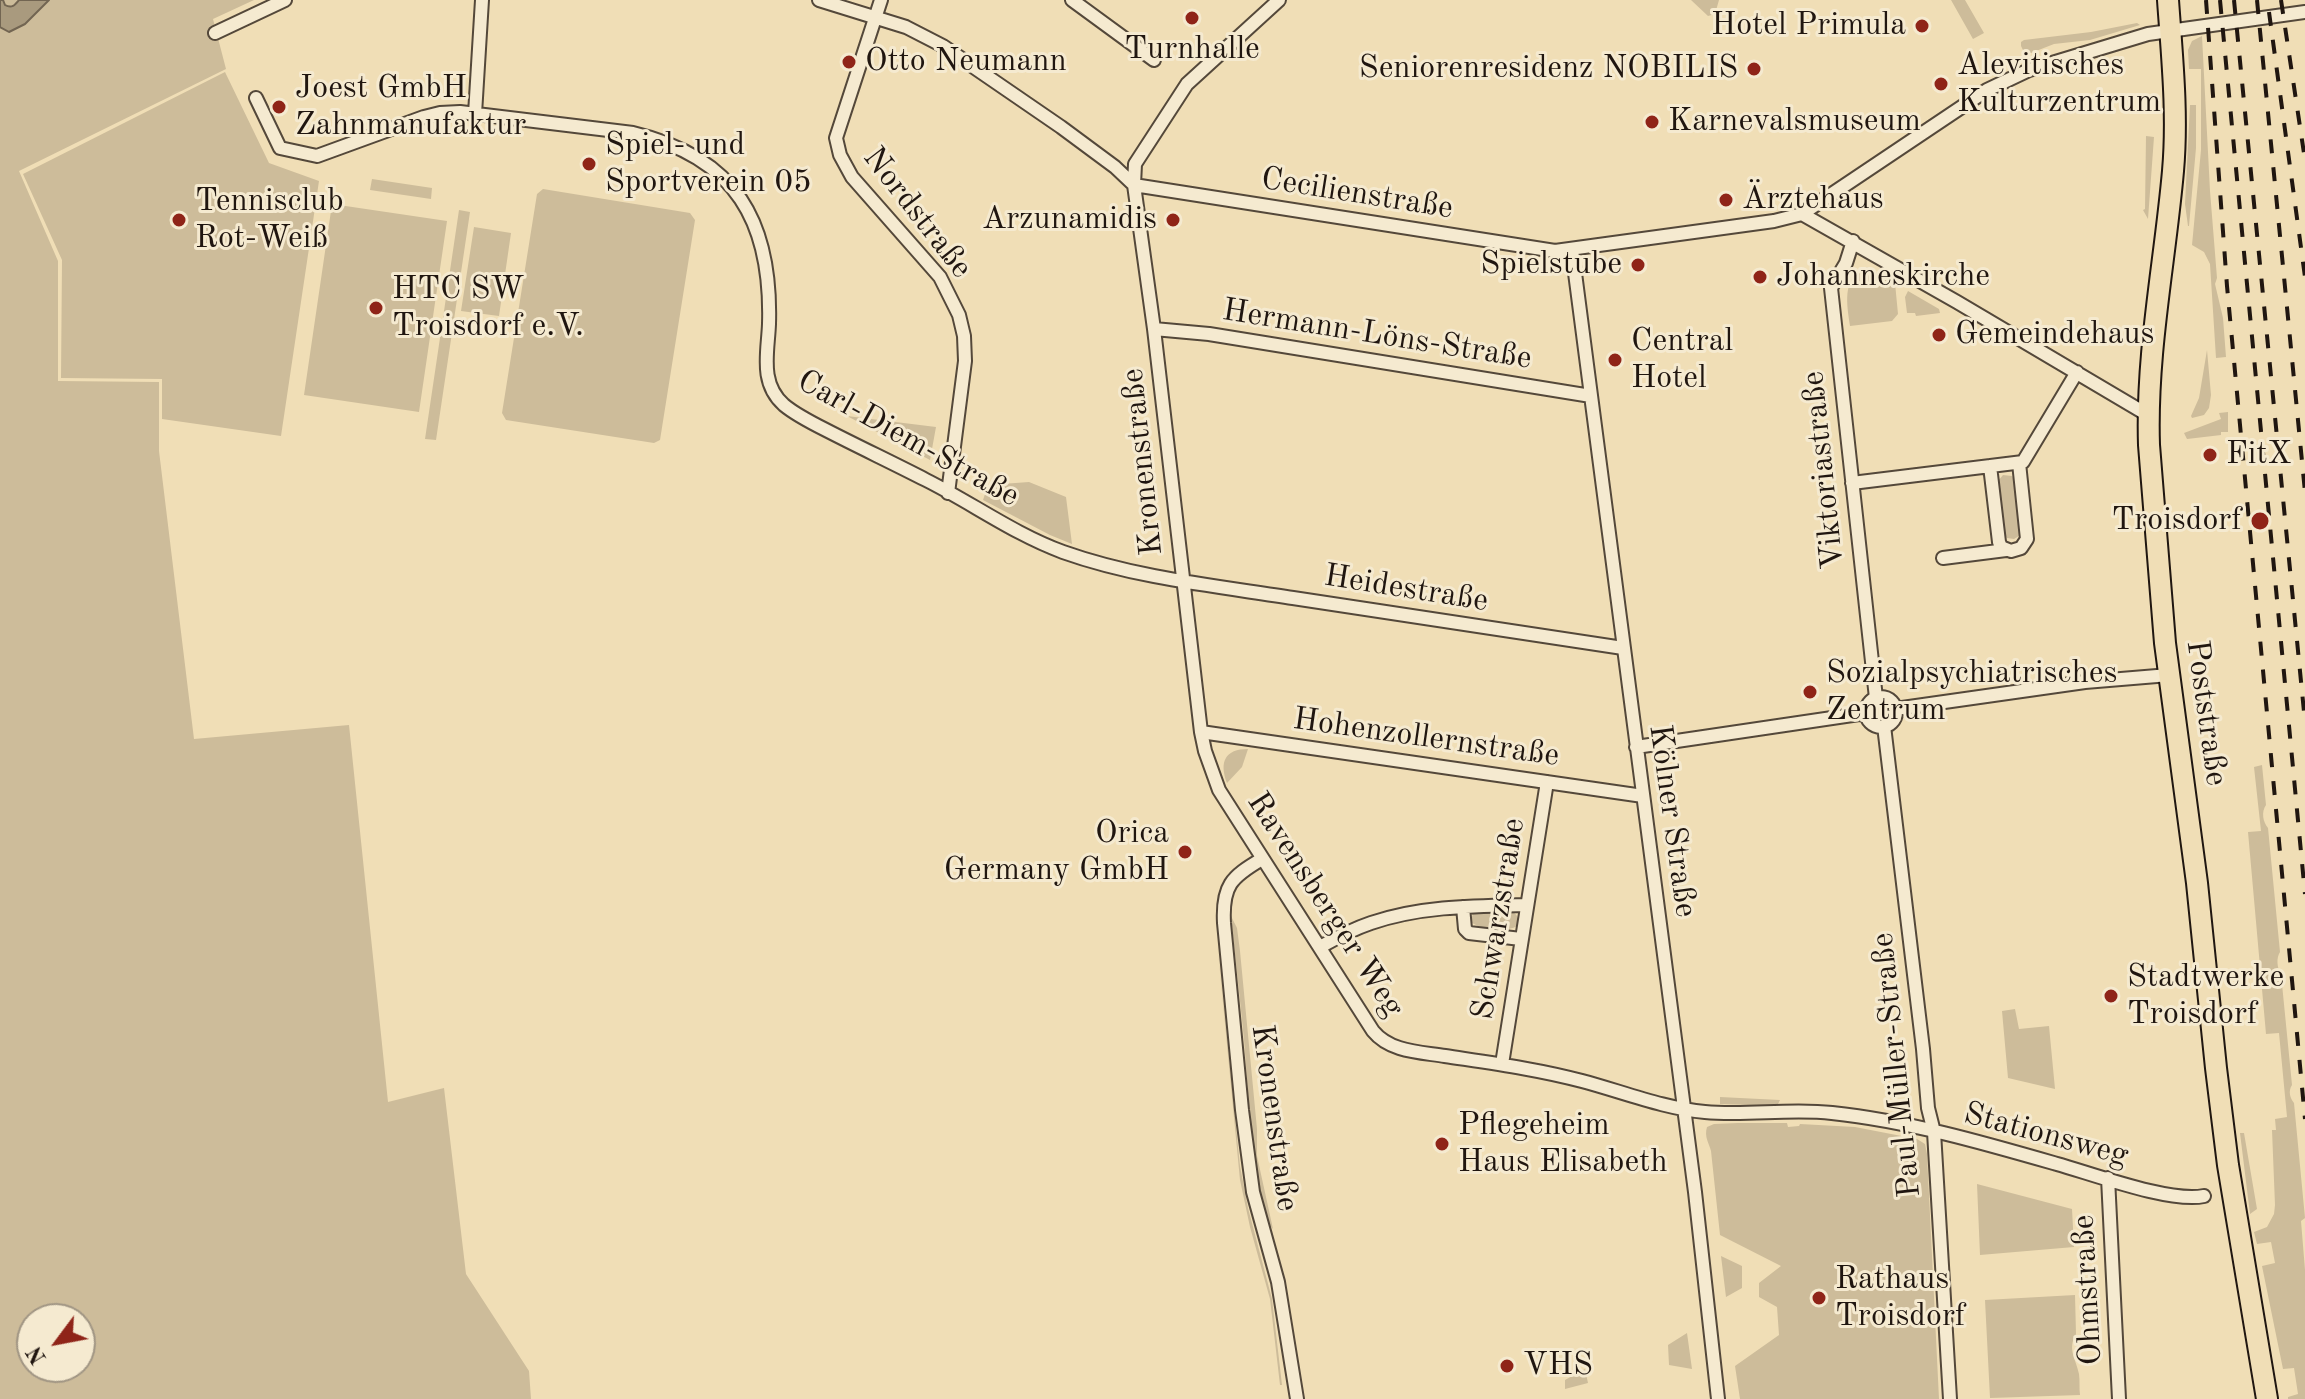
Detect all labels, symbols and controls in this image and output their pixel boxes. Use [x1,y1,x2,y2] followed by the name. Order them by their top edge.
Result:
[1711,7,1906,45] place label: Hotel Primula
[1183,9,1201,27] marker: Turnhalle
[1913,17,1931,35] marker: Hotel Primula
[1124,31,1260,69] place label: Turnhalle
[865,43,1067,81] place label: Otto Neumann
[1957,47,2161,122] place label: Alevitisches Kulturzentrum
[1359,50,1738,88] place label: Seniorenresidenz NOBILIS
[840,53,858,71] marker: Otto Neumann
[1745,60,1763,78] marker: Seniorenresidenz NOBILIS
[295,70,526,145] place label: Joest GmbH Zahnmanufaktur
[1932,75,1950,93] marker: Alevitisches Kulturzentrum
[270,98,288,116] marker: Joest GmbH Zahnmanufaktur
[1668,103,1921,141] place label: Karnevalsmuseum
[1643,113,1661,131] marker: Karnevalsmuseum
[605,127,812,202] place label: Spiel- und Sportverein 05
[854,140,980,286] street label: Nordstraße
[580,155,598,173] marker: Spiel- und Sportverein 05
[1258,160,1456,228] street label: Cecilienstraße
[1742,181,1884,219] place label: Ärztehaus
[195,183,344,258] place label: Tennisclub Rot-Weiß
[1717,191,1735,209] marker: Ärztehaus
[982,201,1157,239] place label: Arzunamidis
[170,211,188,229] marker: Tennisclub Rot-Weiß
[1164,211,1182,229] marker: Arzunamidis
[1480,246,1622,284] place label: Spielstube
[1629,256,1647,274] marker: Spielstube
[1776,258,1990,296] place label: Johanneskirche
[1751,268,1769,286] marker: Johanneskirche
[392,271,584,346] place label: HTC SW Troisdorf e.V.
[1220,292,1534,378] street label: Hermann-Löns-Straße
[367,299,385,317] marker: HTC SW Troisdorf e.V.
[1955,316,2154,354] place label: Gemeindehaus
[1631,323,1733,398] place label: Central Hotel
[1930,326,1948,344] marker: Gemeindehaus
[1606,351,1624,369] marker: Central Hotel
[790,362,1026,516] street label: Carl-Diem-Straße
[1114,366,1172,558] street label: Kronenstraße
[1795,369,1853,571] street label: Viktoriastraße
[2226,436,2291,474] place label: FitX
[2201,446,2219,464] marker: FitX
[2111,502,2242,540] place label: Troisdorf
[2249,510,2271,532] marker: Troisdorf
[1321,557,1491,621] street label: Heidestraße
[2177,638,2235,788] street label: Poststraße
[1826,655,2117,730] place label: Sozialpsychiatrisches Zentrum
[1801,683,1819,701] marker: Sozialpsychiatrisches Zentrum
[1290,700,1562,776] street label: Hohenzollernstraße
[1639,722,1705,920] street label: Kölner Straße
[1238,785,1412,1025] street label: Ravensberger Weg
[944,815,1169,890] place label: Orica Germany GmbH
[1464,815,1534,1023] street label: Schwarzstraße
[1176,843,1194,861] marker: Orica Germany GmbH
[1864,931,1930,1199] street label: Paul-Müller-Straße
[2127,959,2284,1034] place label: Stadtwerke Troisdorf
[2102,987,2120,1005] marker: Stadtwerke Troisdorf
[1242,1022,1306,1214] street label: Kronenstraße
[1959,1095,2133,1175] street label: Stationsweg
[1458,1107,1668,1182] place label: Pflegeheim Haus Elisabeth
[1433,1135,1451,1153] marker: Pflegeheim Haus Elisabeth
[2065,1214,2111,1366] street label: Ohmstraße
[1835,1261,1966,1336] place label: Rathaus Troisdorf
[1810,1289,1828,1307] marker: Rathaus Troisdorf
[16,1303,96,1383] north arrow
[24,1342,51,1368] text: N
[1523,1347,1593,1385] place label: VHS
[1498,1357,1516,1375] marker: VHS

